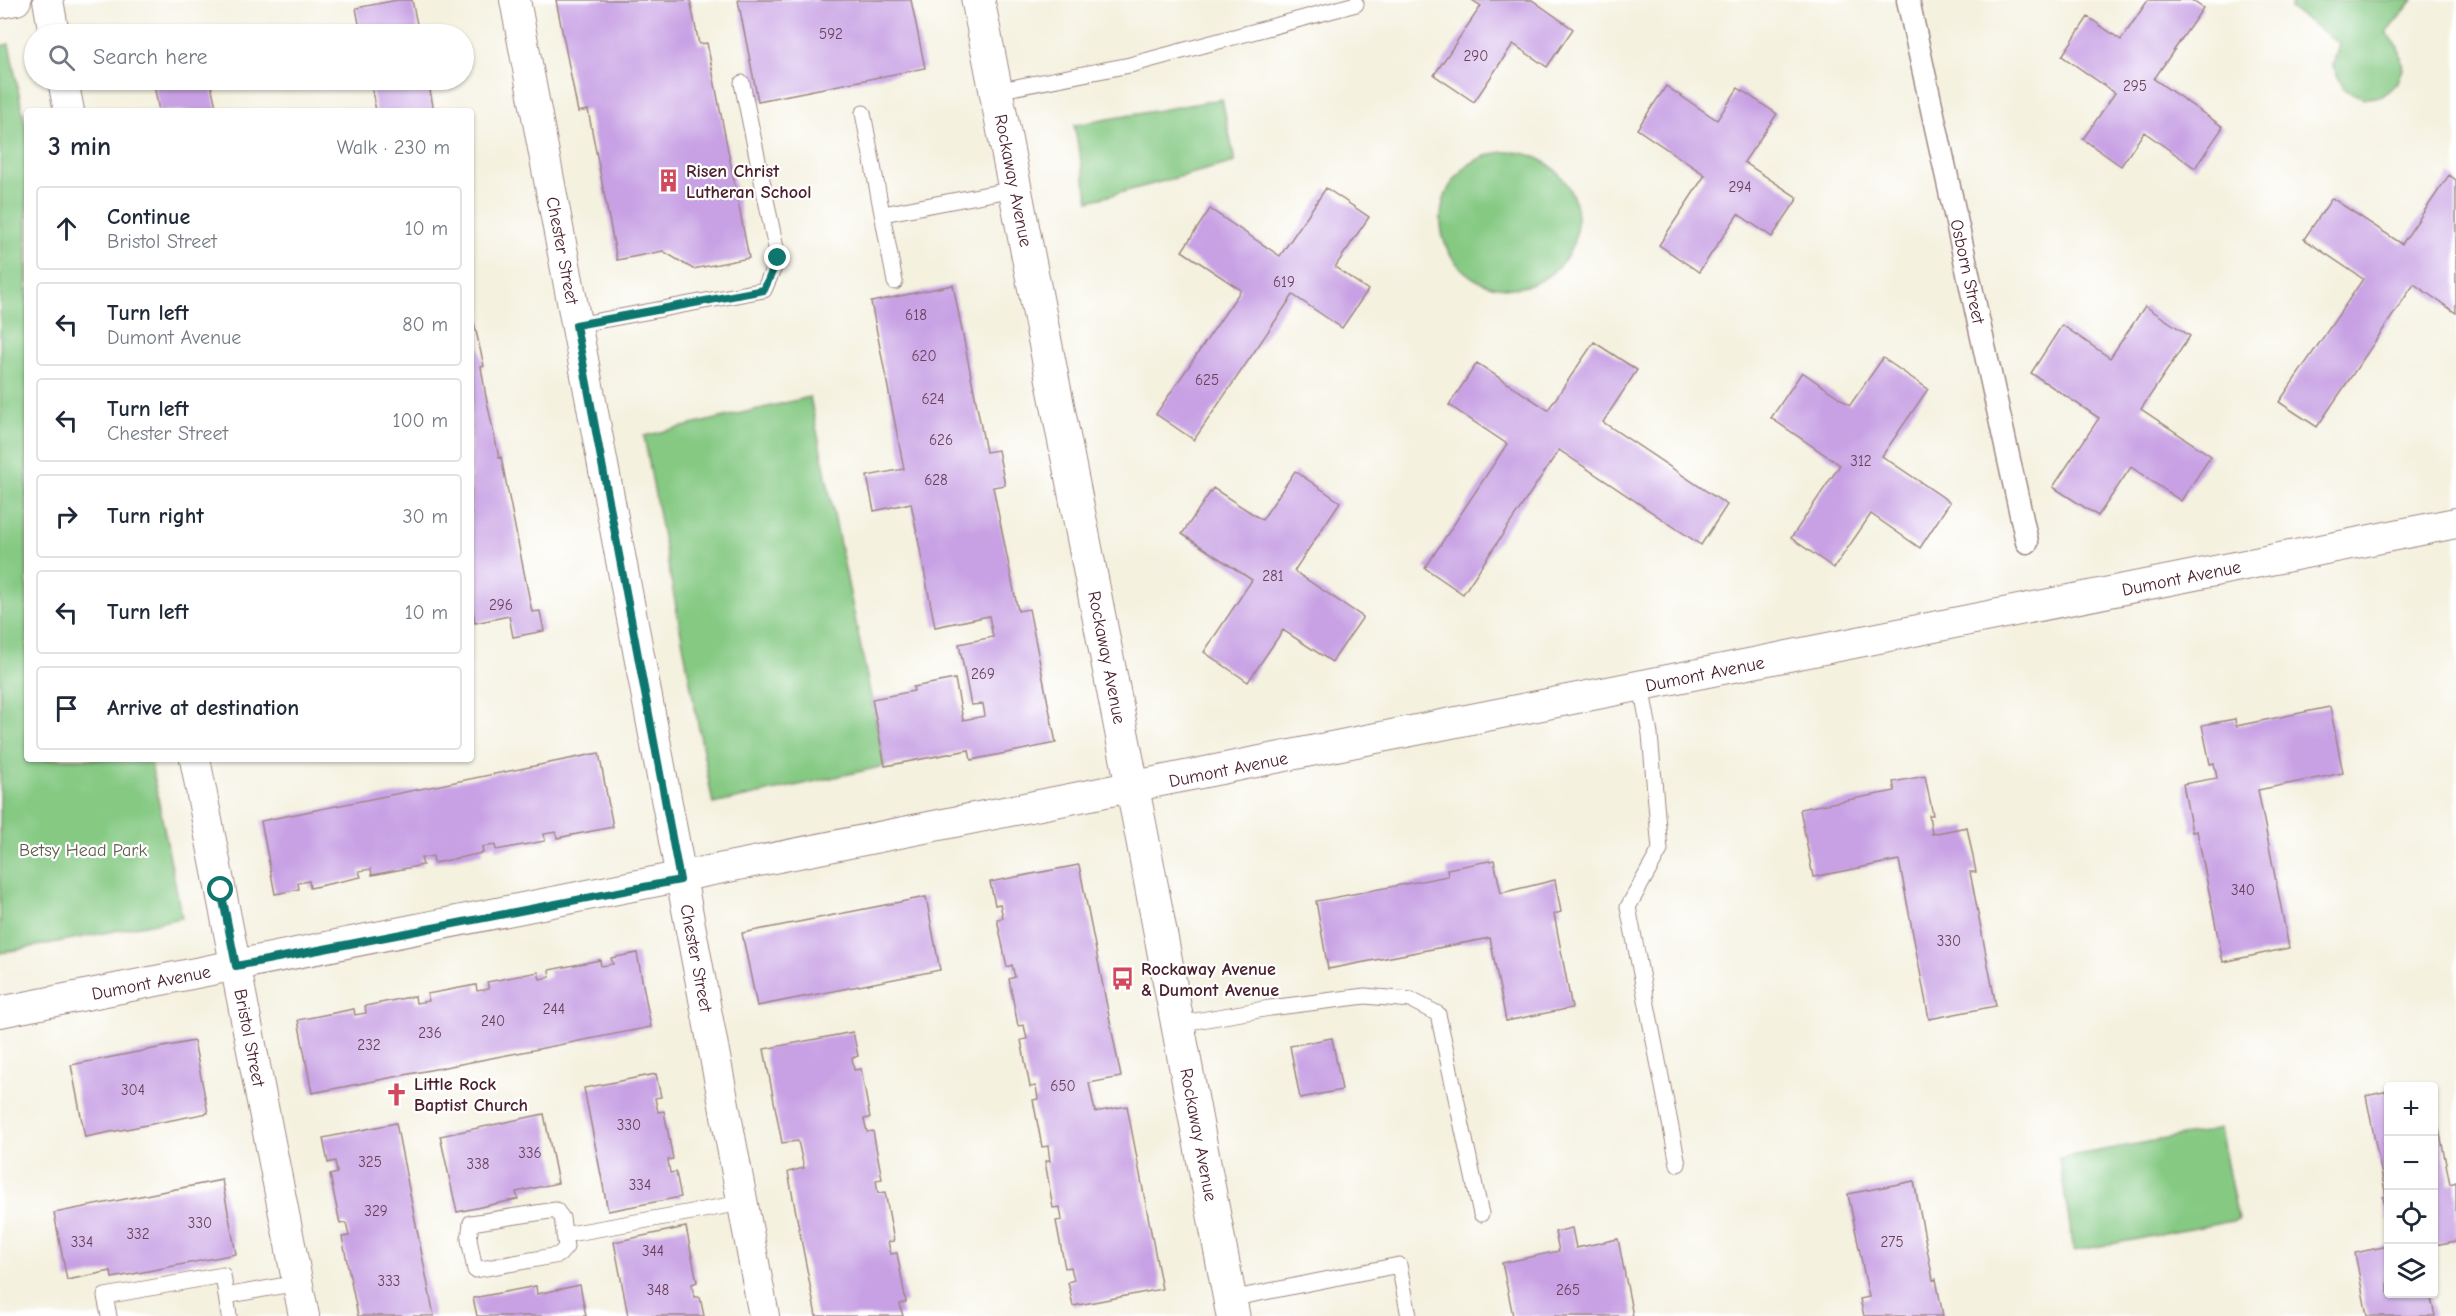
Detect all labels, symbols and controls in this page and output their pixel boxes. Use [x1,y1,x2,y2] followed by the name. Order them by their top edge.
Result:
[24,24,474,90] search box
[819,25,843,43] house number: 592
[45,41,78,74] icon: search
[93,44,208,70] text: Search here
[1464,47,1488,65] house number: 290
[2123,77,2147,95] house number: 295
[990,112,1037,249] street label: Rockaway Avenue
[48,132,111,162] text: 3 min
[337,136,450,159] text: Walk · 230 m
[686,161,812,203] place label: Risen Christ Lutheran School
[655,168,681,194] building icon: Risen Christ Lutheran School
[1728,178,1752,196] house number: 294
[542,195,583,307] street label: Chester Street
[107,204,190,230] text: Continue
[50,212,83,245] icon: ahead
[405,217,448,240] text: 10 m
[1946,217,1989,327] street label: Osborn Street
[107,230,217,253] text: Bristol Street
[764,244,790,270] route end
[1273,273,1295,291] house number: 619
[107,300,189,326] text: Turn left
[905,306,927,324] house number: 618
[50,308,83,341] icon: left
[402,313,448,336] text: 80 m
[107,326,241,349] text: Dumont Avenue
[911,347,937,365] house number: 620
[1195,371,1219,389] house number: 625
[921,390,945,408] house number: 624
[107,396,189,422] text: Turn left
[50,404,83,437] icon: left
[393,409,448,432] text: 100 m
[107,422,228,445] text: Chester Street
[929,431,953,449] house number: 626
[1850,452,1872,470] house number: 312
[924,471,948,489] house number: 628
[50,500,83,533] icon: right
[107,503,204,529] text: Turn right
[402,505,448,528] text: 30 m
[2120,556,2243,600] street label: Dumont Avenue
[1262,567,1284,585] house number: 281
[1084,589,1130,726] street label: Rockaway Avenue
[50,596,83,629] icon: left
[489,596,513,614] house number: 296
[107,599,189,625] text: Turn left
[405,601,448,624] text: 10 m
[1644,652,1766,696] street label: Dumont Avenue
[971,665,995,683] house number: 269
[50,692,83,725] icon: arrive
[107,695,299,721] text: Arrive at destination
[1167,747,1290,792] street label: Dumont Avenue
[19,840,147,861] park label: Betsy Head Park
[207,876,233,902] route start
[2231,881,2255,899] house number: 340
[676,902,717,1014] street label: Chester Street
[1937,932,1961,950] house number: 330
[1141,959,1279,1001] place label: Rockaway Avenue & Dumont Avenue
[90,961,213,1004] street label: Dumont Avenue
[1110,966,1136,992] bus stop icon: Rockaway Avenue & Dumont Avenue
[230,987,270,1089] street label: Bristol Street
[543,1000,565,1018] house number: 244
[481,1012,505,1030] house number: 240
[418,1024,442,1042] house number: 236
[357,1036,381,1054] house number: 232
[1176,1066,1222,1203] street label: Rockaway Avenue
[414,1074,528,1116] place label: Little Rock Baptist Church
[1050,1077,1076,1095] house number: 650
[121,1081,145,1099] house number: 304
[383,1081,409,1107] church icon: Little Rock Baptist Church
[2384,1082,2438,1298] map controls
[2384,1082,2438,1136] button: +
[617,1116,641,1134] house number: 330
[2384,1136,2438,1190] button: −
[518,1144,542,1162] house number: 336
[358,1153,382,1171] house number: 325
[467,1155,489,1173] house number: 338
[629,1176,651,1194] house number: 334
[2384,1190,2438,1244] button: locate
[364,1202,388,1220] house number: 329
[188,1214,212,1232] house number: 330
[126,1225,150,1243] house number: 332
[71,1233,93,1251] house number: 334
[1880,1233,1904,1251] house number: 275
[642,1242,664,1260] house number: 344
[2384,1244,2438,1298] button: layers
[378,1272,400,1290] house number: 333
[647,1281,669,1299] house number: 348
[1556,1281,1580,1299] house number: 265

